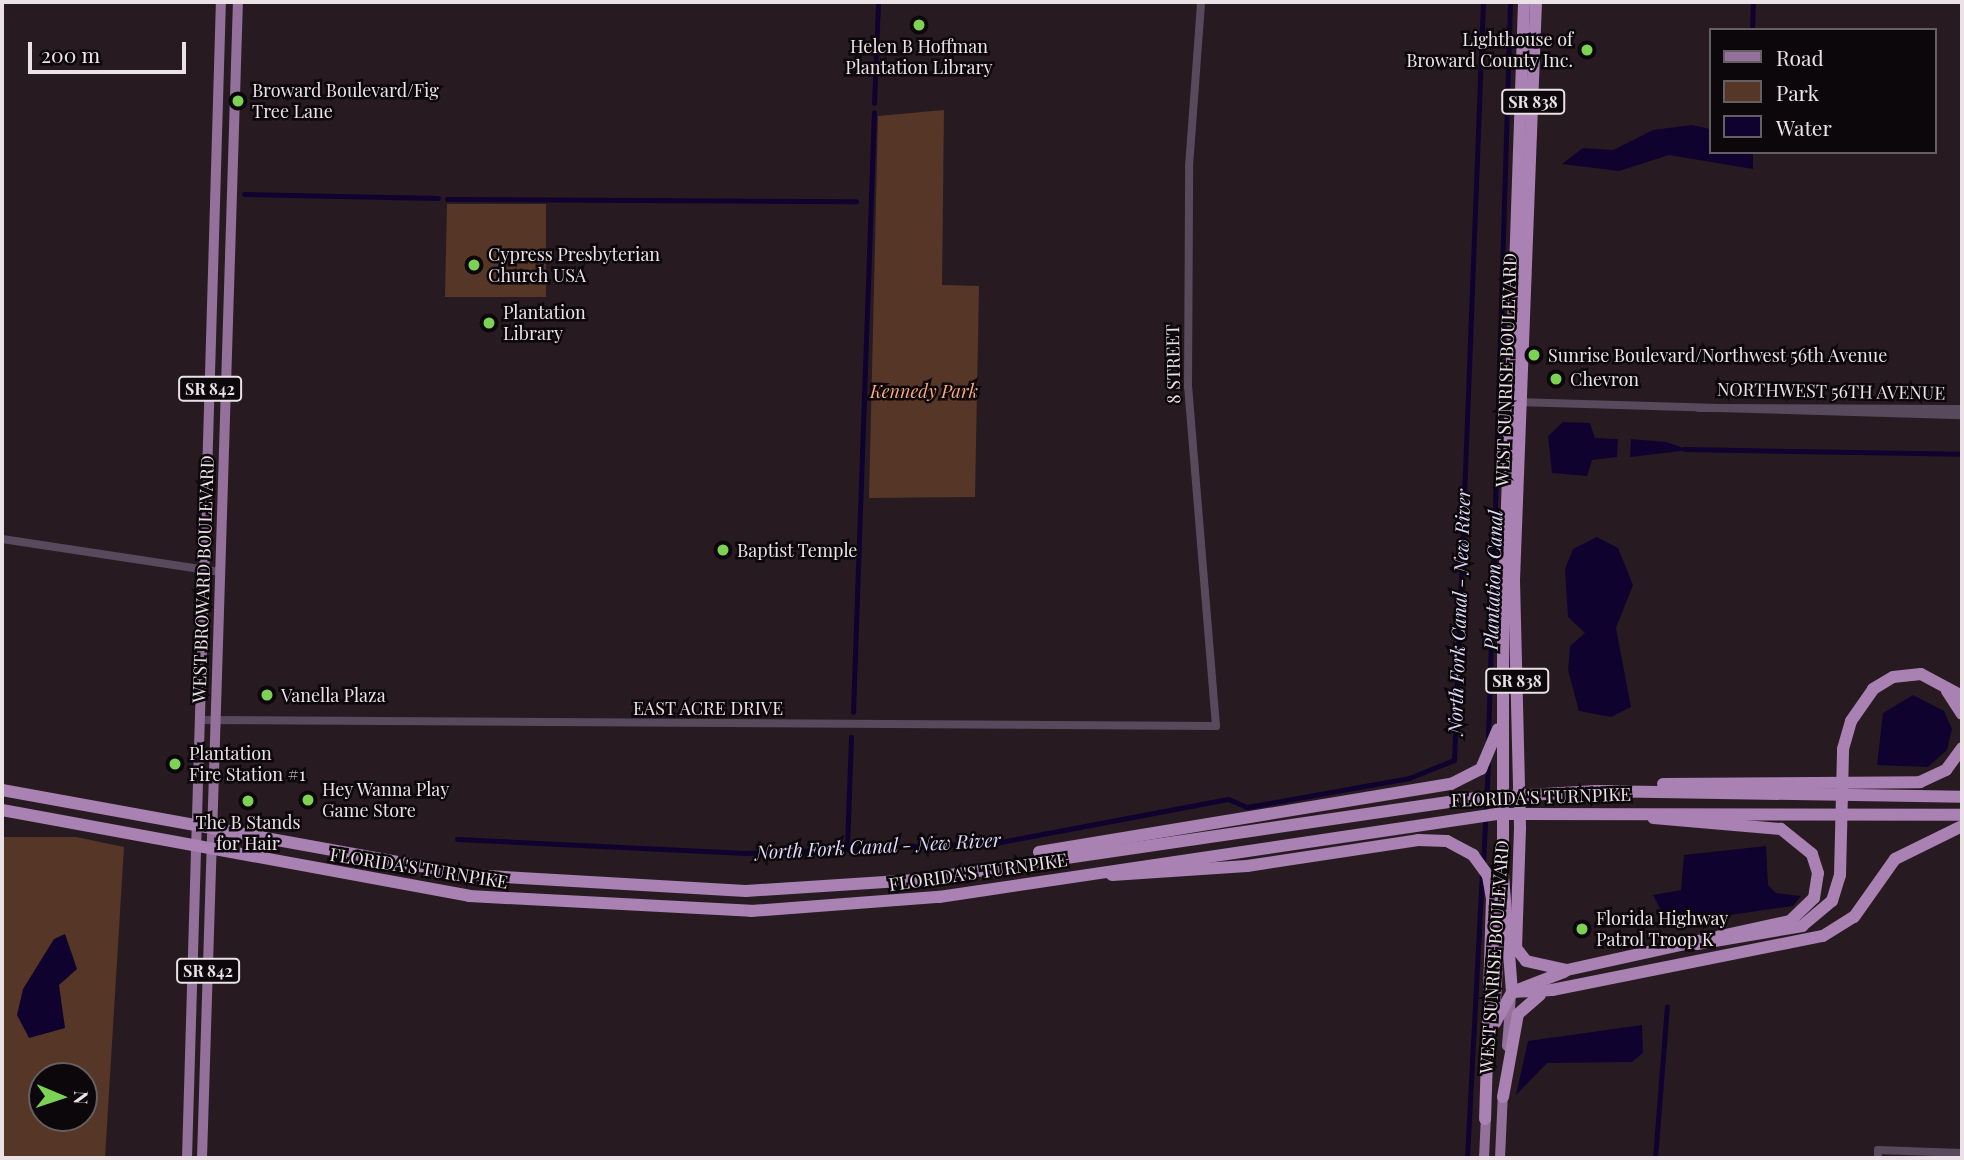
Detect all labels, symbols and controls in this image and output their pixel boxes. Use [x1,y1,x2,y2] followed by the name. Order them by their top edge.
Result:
[911,17,927,33] marker: Helen B Hoffman Plantation Library
[32,28,189,72] scale bar
[1708,28,1936,154] legend
[1406,29,1573,72] place label: Lighthouse of Broward County Inc.
[845,36,993,78] place label: Helen B Hoffman Plantation Library
[41,40,100,68] text: 200 m
[1579,42,1595,58] marker: Lighthouse of Broward County Inc.
[1776,43,1824,71] text: Road
[1776,78,1819,106] text: Park
[252,80,439,122] place label: Broward Boulevard/Fig Tree Lane
[1500,90,1566,114] road number: SR 838
[230,93,246,109] marker: Broward Boulevard/Fig Tree Lane
[1776,113,1832,141] text: Water
[488,244,660,286] place label: Cypress Presbyterian Church USA
[1491,253,1521,487] street label: WEST SUNRISE BOULEVARD
[466,257,482,273] marker: Cypress Presbyterian Church USA
[503,302,586,344] place label: Plantation Library
[481,315,497,331] marker: Plantation Library
[1162,324,1184,404] street label: 8 STREET
[1548,344,1888,366] place label: Sunrise Boulevard/Northwest 56th Avenue
[1526,347,1542,363] marker: Sunrise Boulevard/Northwest 56th Avenue
[1570,368,1639,390] place label: Chevron
[1548,371,1564,387] marker: Chevron
[177,376,243,402] road number: SR 842
[1716,378,1946,404] street label: NORTHWEST 56TH AVENUE
[870,380,978,402] park label: Kennedy Park
[188,455,218,703] street label: WEST BROWARD BOULEVARD
[1443,488,1475,736] water label: North Fork Canal - New River
[1479,510,1507,650] water label: Plantation Canal
[737,539,858,561] place label: Baptist Temple
[715,542,731,558] marker: Baptist Temple
[1484,668,1550,694] road number: SR 838
[281,684,386,706] place label: Vanella Plaza
[259,687,275,703] marker: Vanella Plaza
[632,697,784,719] street label: EAST ACRE DRIVE
[189,743,306,786] place label: Plantation Fire Station #1
[167,756,183,772] marker: Plantation Fire Station #1
[322,779,451,822] place label: Hey Wanna Play Game Store
[1450,783,1632,811] street label: FLORIDA'S TURNPIKE
[300,792,316,808] marker: Hey Wanna Play Game Store
[240,793,256,809] marker: The B Stands for Hair
[195,812,301,854] place label: The B Stands for Hair
[754,828,1002,864] water label: North Fork Canal - New River
[1475,839,1513,1075] street label: WEST SUNRISE BOULEVARD
[328,843,510,893] street label: FLORIDA'S TURNPIKE
[887,849,1069,895] street label: FLORIDA'S TURNPIKE
[1596,908,1729,950] place label: Florida Highway Patrol Troop K
[1574,921,1590,937] marker: Florida Highway Patrol Troop K
[175,959,241,984] road number: SR 842
[28,1062,98,1132] north arrow
[69,1090,95,1105] text: N

